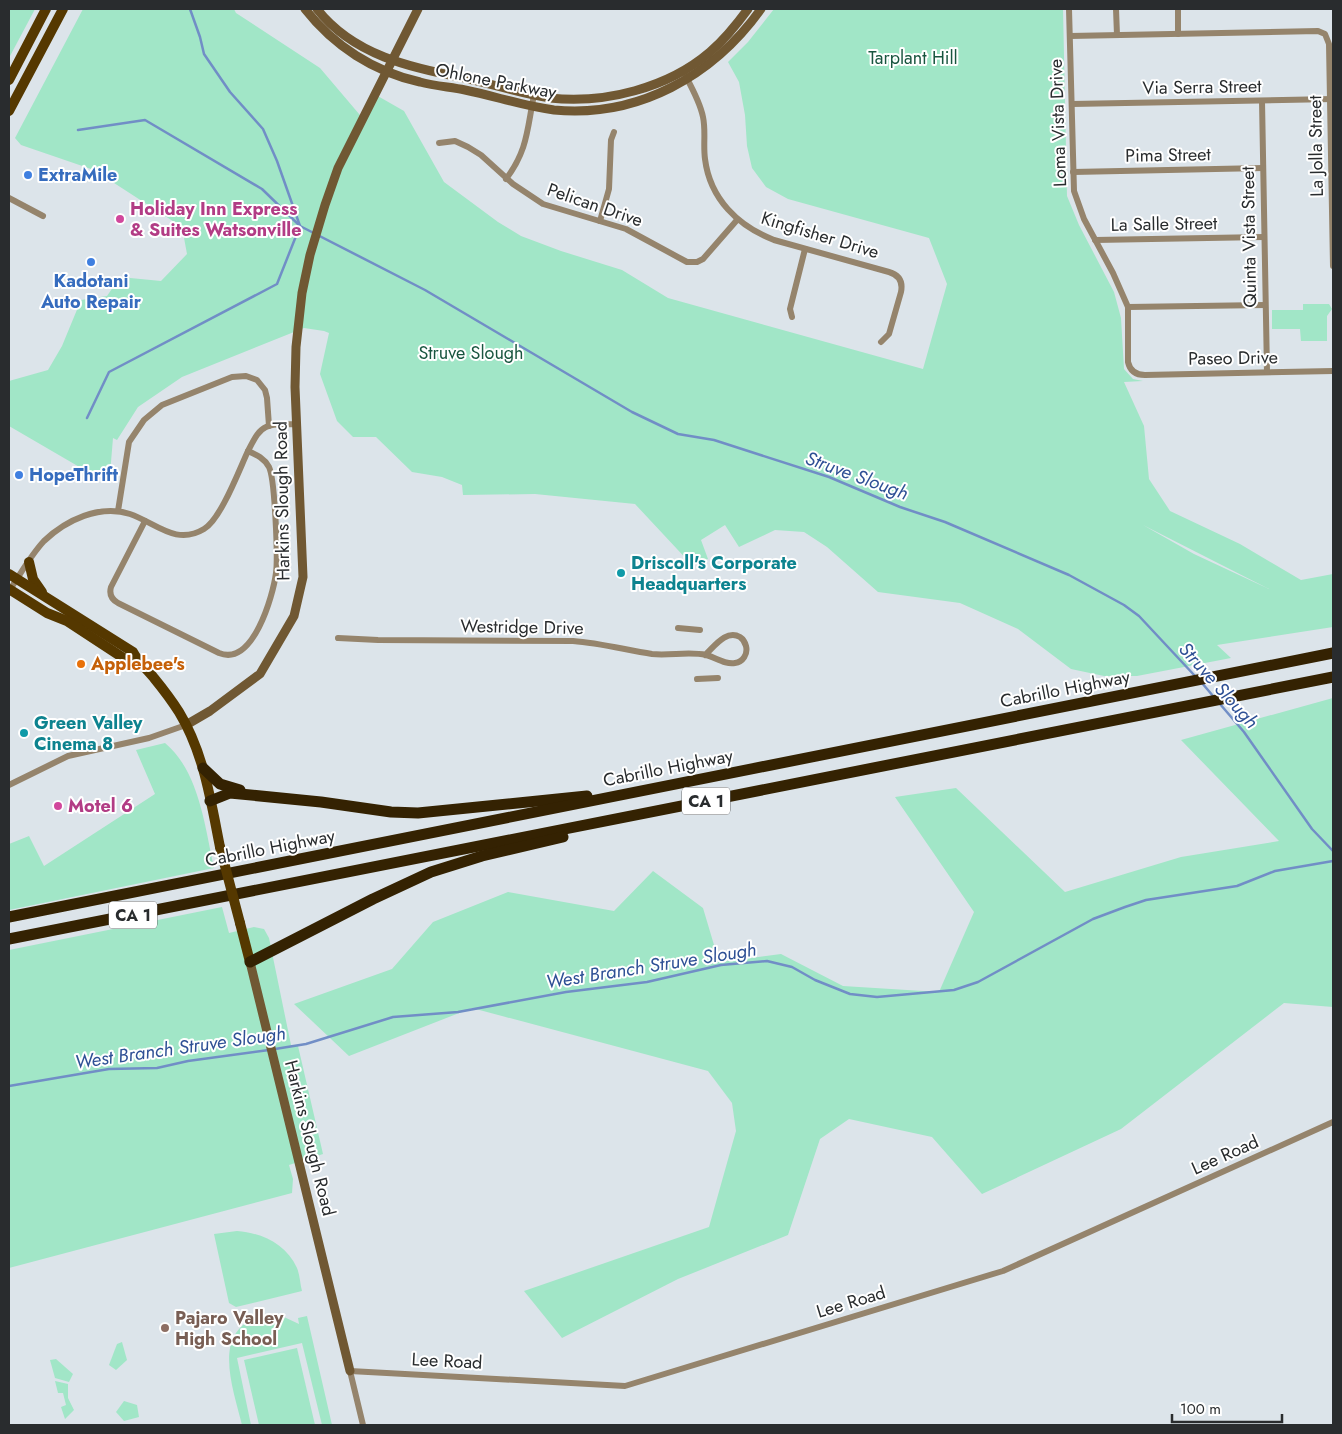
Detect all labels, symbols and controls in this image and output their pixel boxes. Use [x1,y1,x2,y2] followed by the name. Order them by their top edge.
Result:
[868,45,958,71] park label: Tarplant Hill
[433,57,559,105] street label: Ohlone Parkway
[1043,58,1073,188] street label: Loma Vista Drive
[1142,73,1262,101] street label: Via Serra Street
[1302,94,1330,197] street label: La Jolla Street
[1125,141,1212,169] street label: Pima Street
[38,162,117,188] place label: ExtraMile
[1235,165,1263,308] street label: Quinta Vista Street
[22,169,34,181] marker: ExtraMile
[544,177,646,233] street label: Pelican Drive
[130,196,302,243] place label: Holiday Inn Express & Suites Watsonville
[758,205,882,265] street label: Kingfisher Drive
[1110,210,1218,238] street label: La Salle Street
[114,213,126,225] marker: Holiday Inn Express & Suites Watsonville
[85,256,97,268] marker: Kadotani Auto Repair
[40,268,142,315] place label: Kadotani Auto Repair
[418,340,524,366] park label: Struve Slough
[1188,344,1278,372] street label: Paseo Drive
[268,421,296,581] street label: Harkins Slough Road
[802,444,912,507] water label: Struve Slough
[29,462,118,488] place label: HopeThrift
[13,469,25,481] marker: HopeThrift
[631,550,797,597] place label: Driscoll's Corporate Headquarters
[615,567,627,579] marker: Driscoll's Corporate Headquarters
[460,613,584,641] street label: Westridge Drive
[1173,636,1265,734] water label: Struve Slough
[90,651,185,677] place label: Applebee's
[75,658,87,670] marker: Applebee's
[998,664,1132,714] street label: Cabrillo Highway
[34,710,143,757] place label: Green Valley Cinema 8
[18,727,30,739] marker: Green Valley Cinema 8
[601,743,735,793] street label: Cabrillo Highway
[682,788,730,814] road number: CA 1
[68,793,133,819] place label: Motel 6
[52,800,64,812] marker: Motel 6
[203,823,337,873] street label: Cabrillo Highway
[109,902,157,928] road number: CA 1
[544,936,758,995] water label: West Branch Struve Slough
[73,1019,287,1076] water label: West Branch Struve Slough
[278,1057,342,1219] street label: Harkins Slough Road
[1187,1129,1263,1181] street label: Lee Road
[813,1279,889,1325] street label: Lee Road
[175,1305,284,1352] place label: Pajaro Valley High School
[159,1322,171,1334] marker: Pajaro Valley High School
[411,1346,483,1376] street label: Lee Road
[1172,1392,1282,1424] scale bar
[1180,1398,1221,1420] text: 100 m

